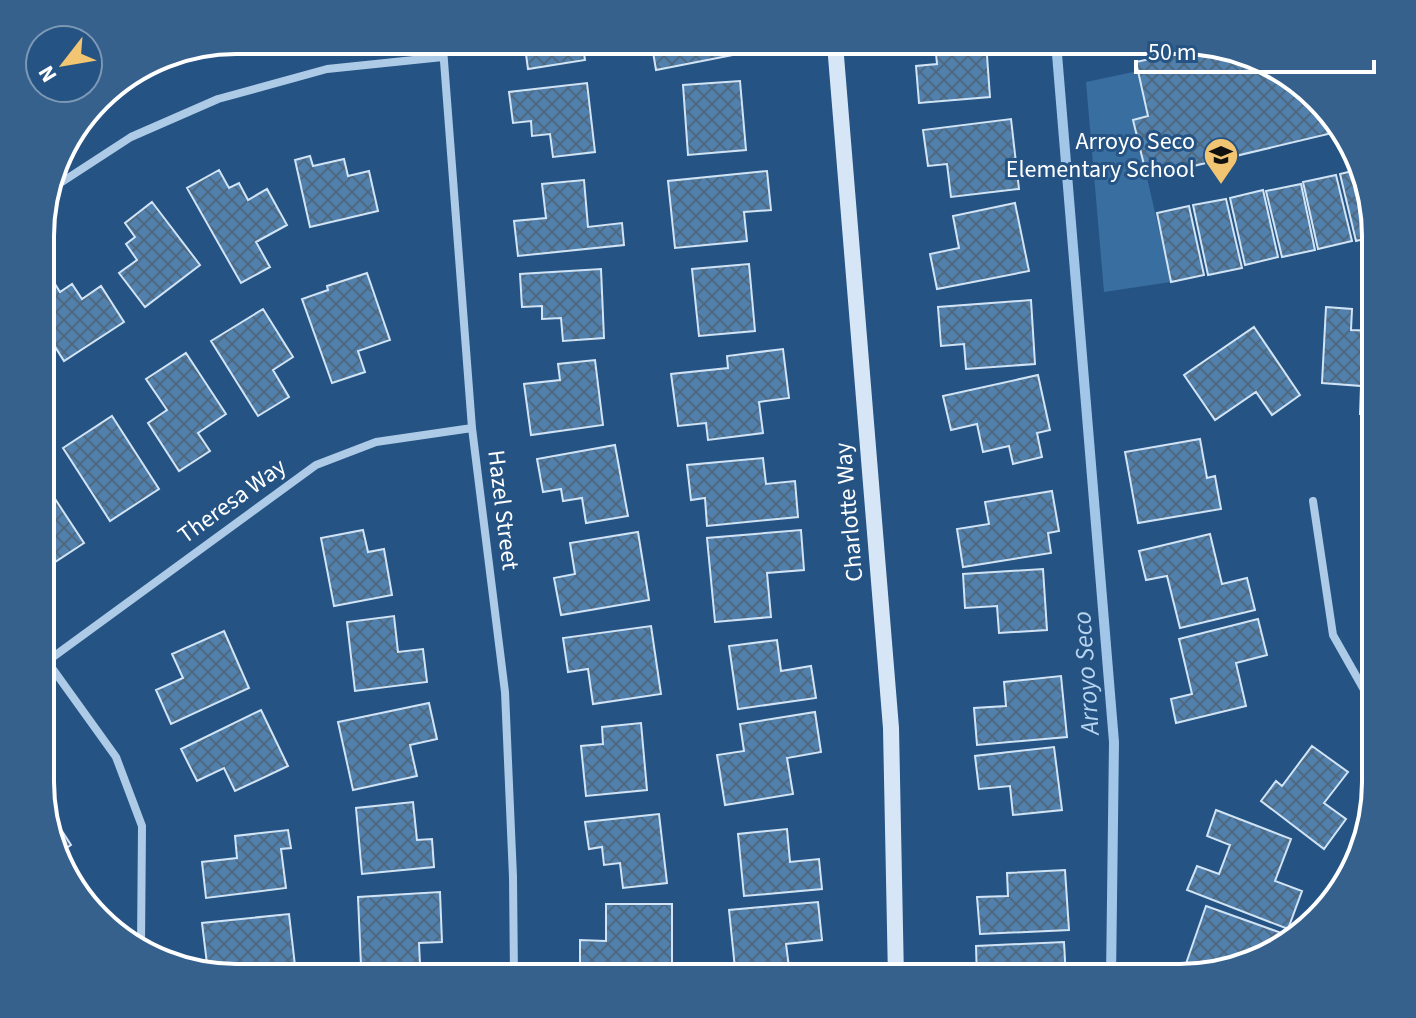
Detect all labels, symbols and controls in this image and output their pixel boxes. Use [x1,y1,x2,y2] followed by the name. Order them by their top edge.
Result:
[24,24,104,104] north arrow
[1136,24,1374,74] scale bar
[1148,35,1197,70] text: 50 m
[30,59,65,88] text: N
[1006,124,1195,187] place label: Arroyo Seco Elementary School
[1202,136,1240,186] school or university icon: Arroyo Seco Elementary School
[825,441,873,583] street label: Charlotte Way
[478,448,528,572] street label: Hazel Street
[171,450,293,552] street label: Theresa Way
[1063,610,1109,738] water label: Arroyo Seco

